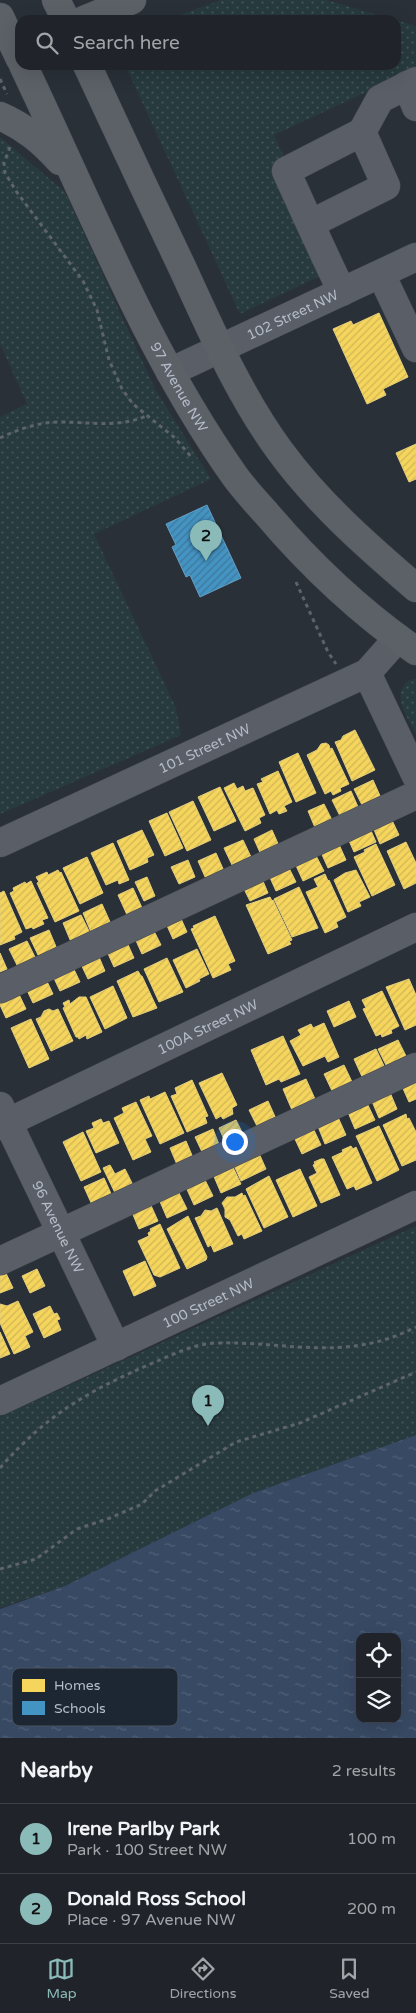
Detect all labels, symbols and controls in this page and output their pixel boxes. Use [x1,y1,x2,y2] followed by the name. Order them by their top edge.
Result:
[15,15,401,70] search box
[33,29,61,57] icon: search
[73,32,180,54] text: Search here
[244,287,341,344] street label: 102 Street NW
[147,339,211,435] street label: 97 Avenue NW
[190,520,222,561] pin: 2
[156,720,253,777] street label: 101 Street NW
[155,996,261,1059] street label: 100A Street NW
[222,1129,248,1155] your location
[28,1178,87,1276] street label: 96 Avenue NW
[160,1275,257,1332] street label: 100 Street NW
[192,1385,224,1426] pin: 1
[356,1633,401,1723] map controls
[356,1633,401,1678] button: locate
[12,1668,178,1726] legend
[54,1677,101,1694] text: Homes
[356,1678,401,1723] button: layers
[54,1700,106,1717] text: Schools
[20,1758,93,1783] text: Nearby
[332,1761,396,1781] text: 2 results
[67,1818,220,1840] text: Irene Parlby Park
[31,1829,41,1849] text: 1
[347,1829,396,1849] text: 100 m
[67,1840,227,1860] text: Park · 100 Street NW
[67,1888,246,1910] text: Donald Ross School
[31,1899,41,1919] text: 2
[347,1899,396,1919] text: 200 m
[67,1910,235,1930] text: Place · 97 Avenue NW
[46,1955,77,2002] tab: Map
[169,1955,236,2002] tab: Directions
[329,1955,370,2002] tab: Saved

